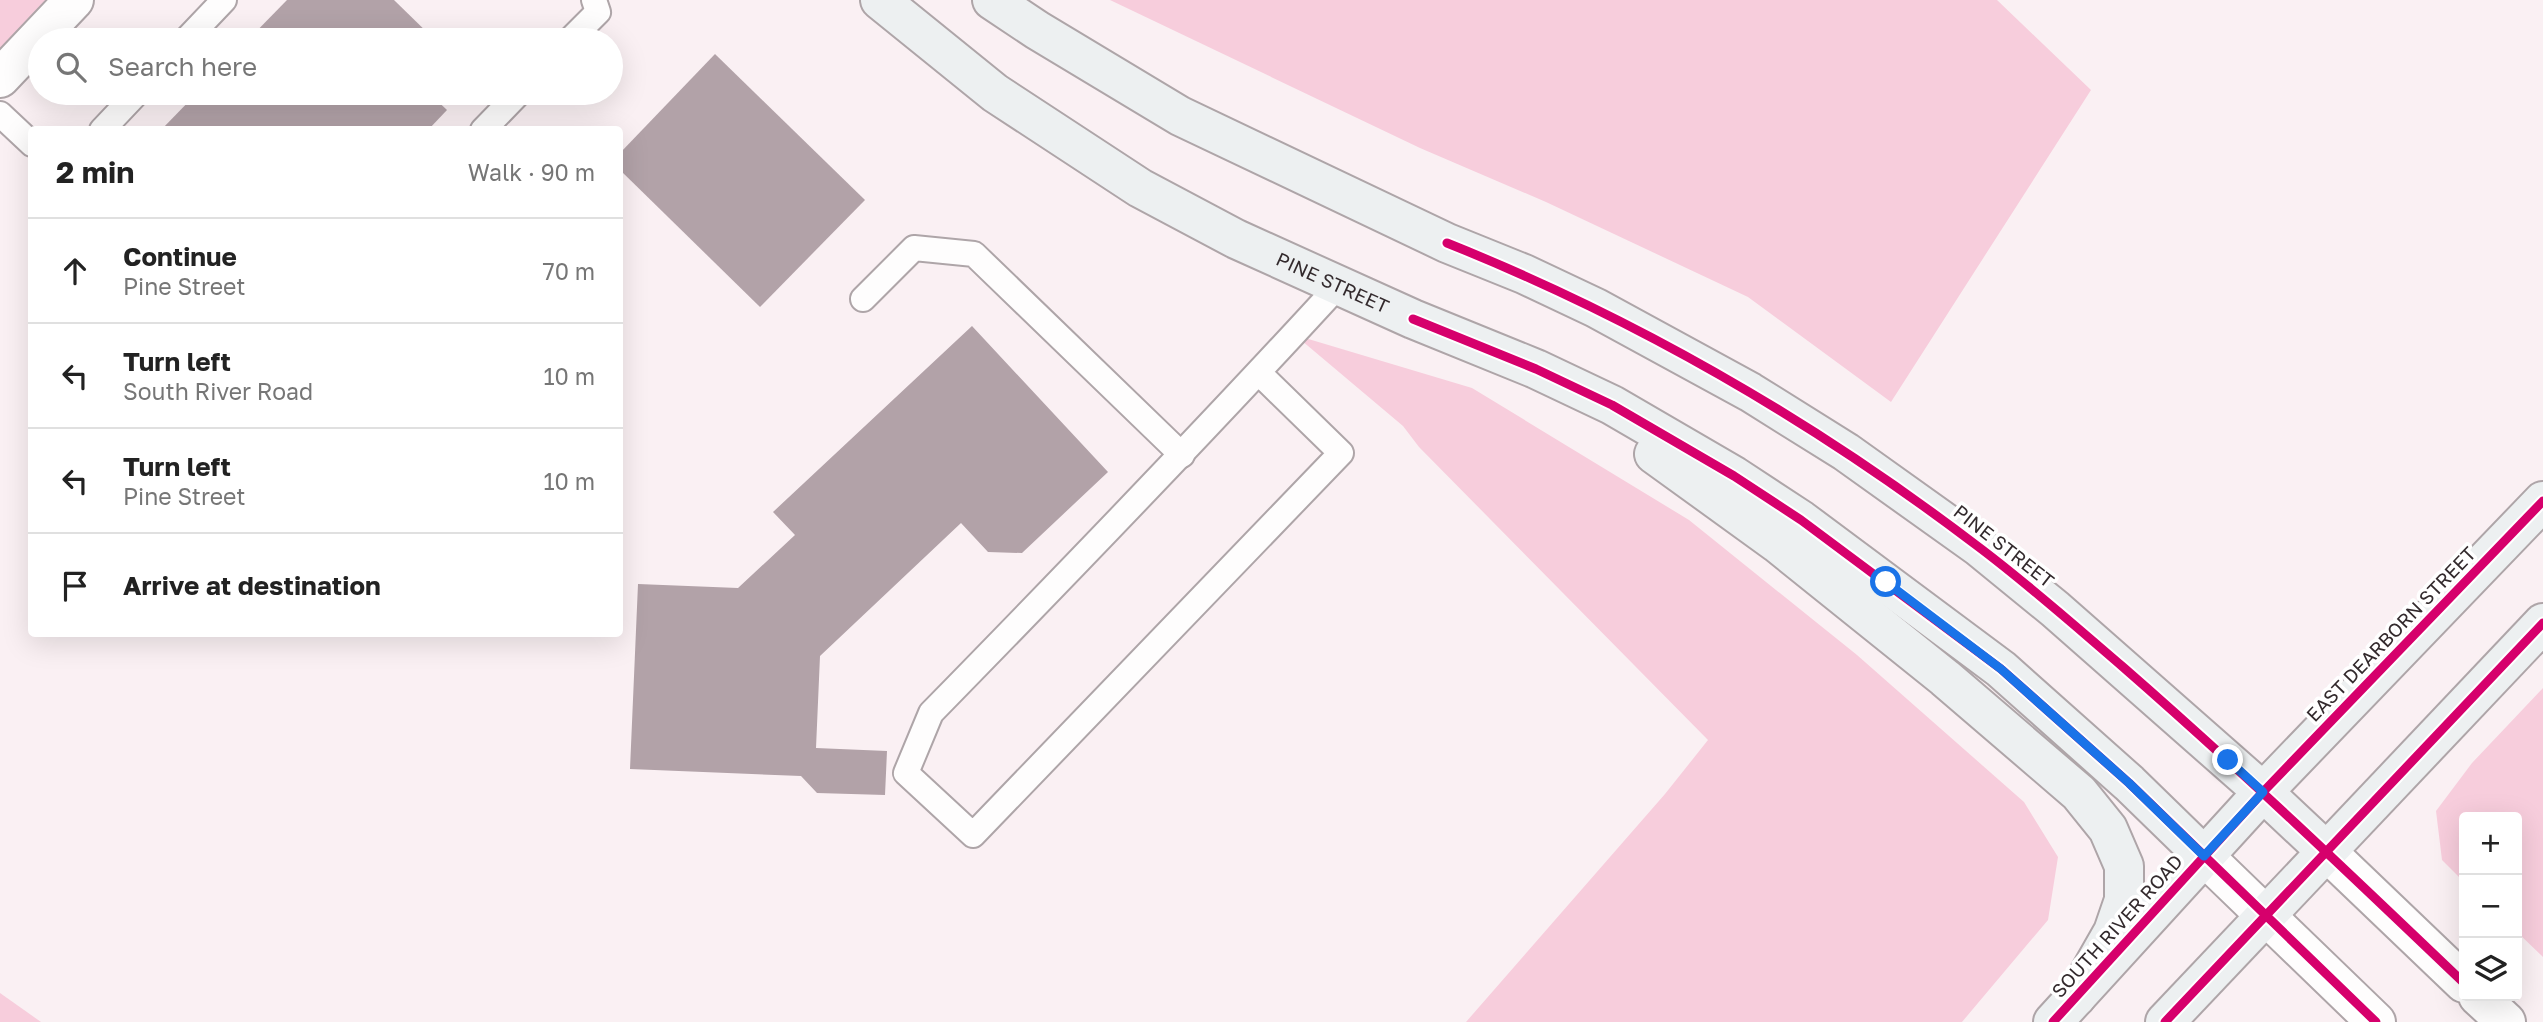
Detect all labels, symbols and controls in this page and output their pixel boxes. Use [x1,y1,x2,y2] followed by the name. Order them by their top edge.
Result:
[28,28,623,105] search box
[52,48,90,86] icon: search
[108,51,257,82] text: Search here
[56,154,134,190] text: 2 min
[468,158,595,186] text: Walk · 90 m
[123,241,237,272] text: Continue
[1273,247,1393,318] street label: PINE STREET
[56,252,94,290] icon: ahead
[542,257,595,285] text: 70 m
[123,272,246,300] text: Pine Street
[123,346,231,377] text: Turn left
[56,357,94,395] icon: left
[543,362,595,390] text: 10 m
[123,377,313,405] text: South River Road
[123,451,231,482] text: Turn left
[56,462,94,500] icon: left
[543,467,595,495] text: 10 m
[123,482,246,510] text: Pine Street
[1950,499,2059,592] street label: PINE STREET
[2301,541,2480,726] street label: EAST DEARBORN STREET
[1870,566,1901,597] route start
[56,567,94,605] icon: arrive
[123,570,381,601] text: Arrive at destination
[2212,744,2243,775] route end
[2459,812,2522,1001] map controls
[2459,812,2522,875] button: +
[2046,849,2187,1002] street label: SOUTH RIVER ROAD
[2459,875,2522,938] button: −
[2459,938,2522,1001] button: layers

